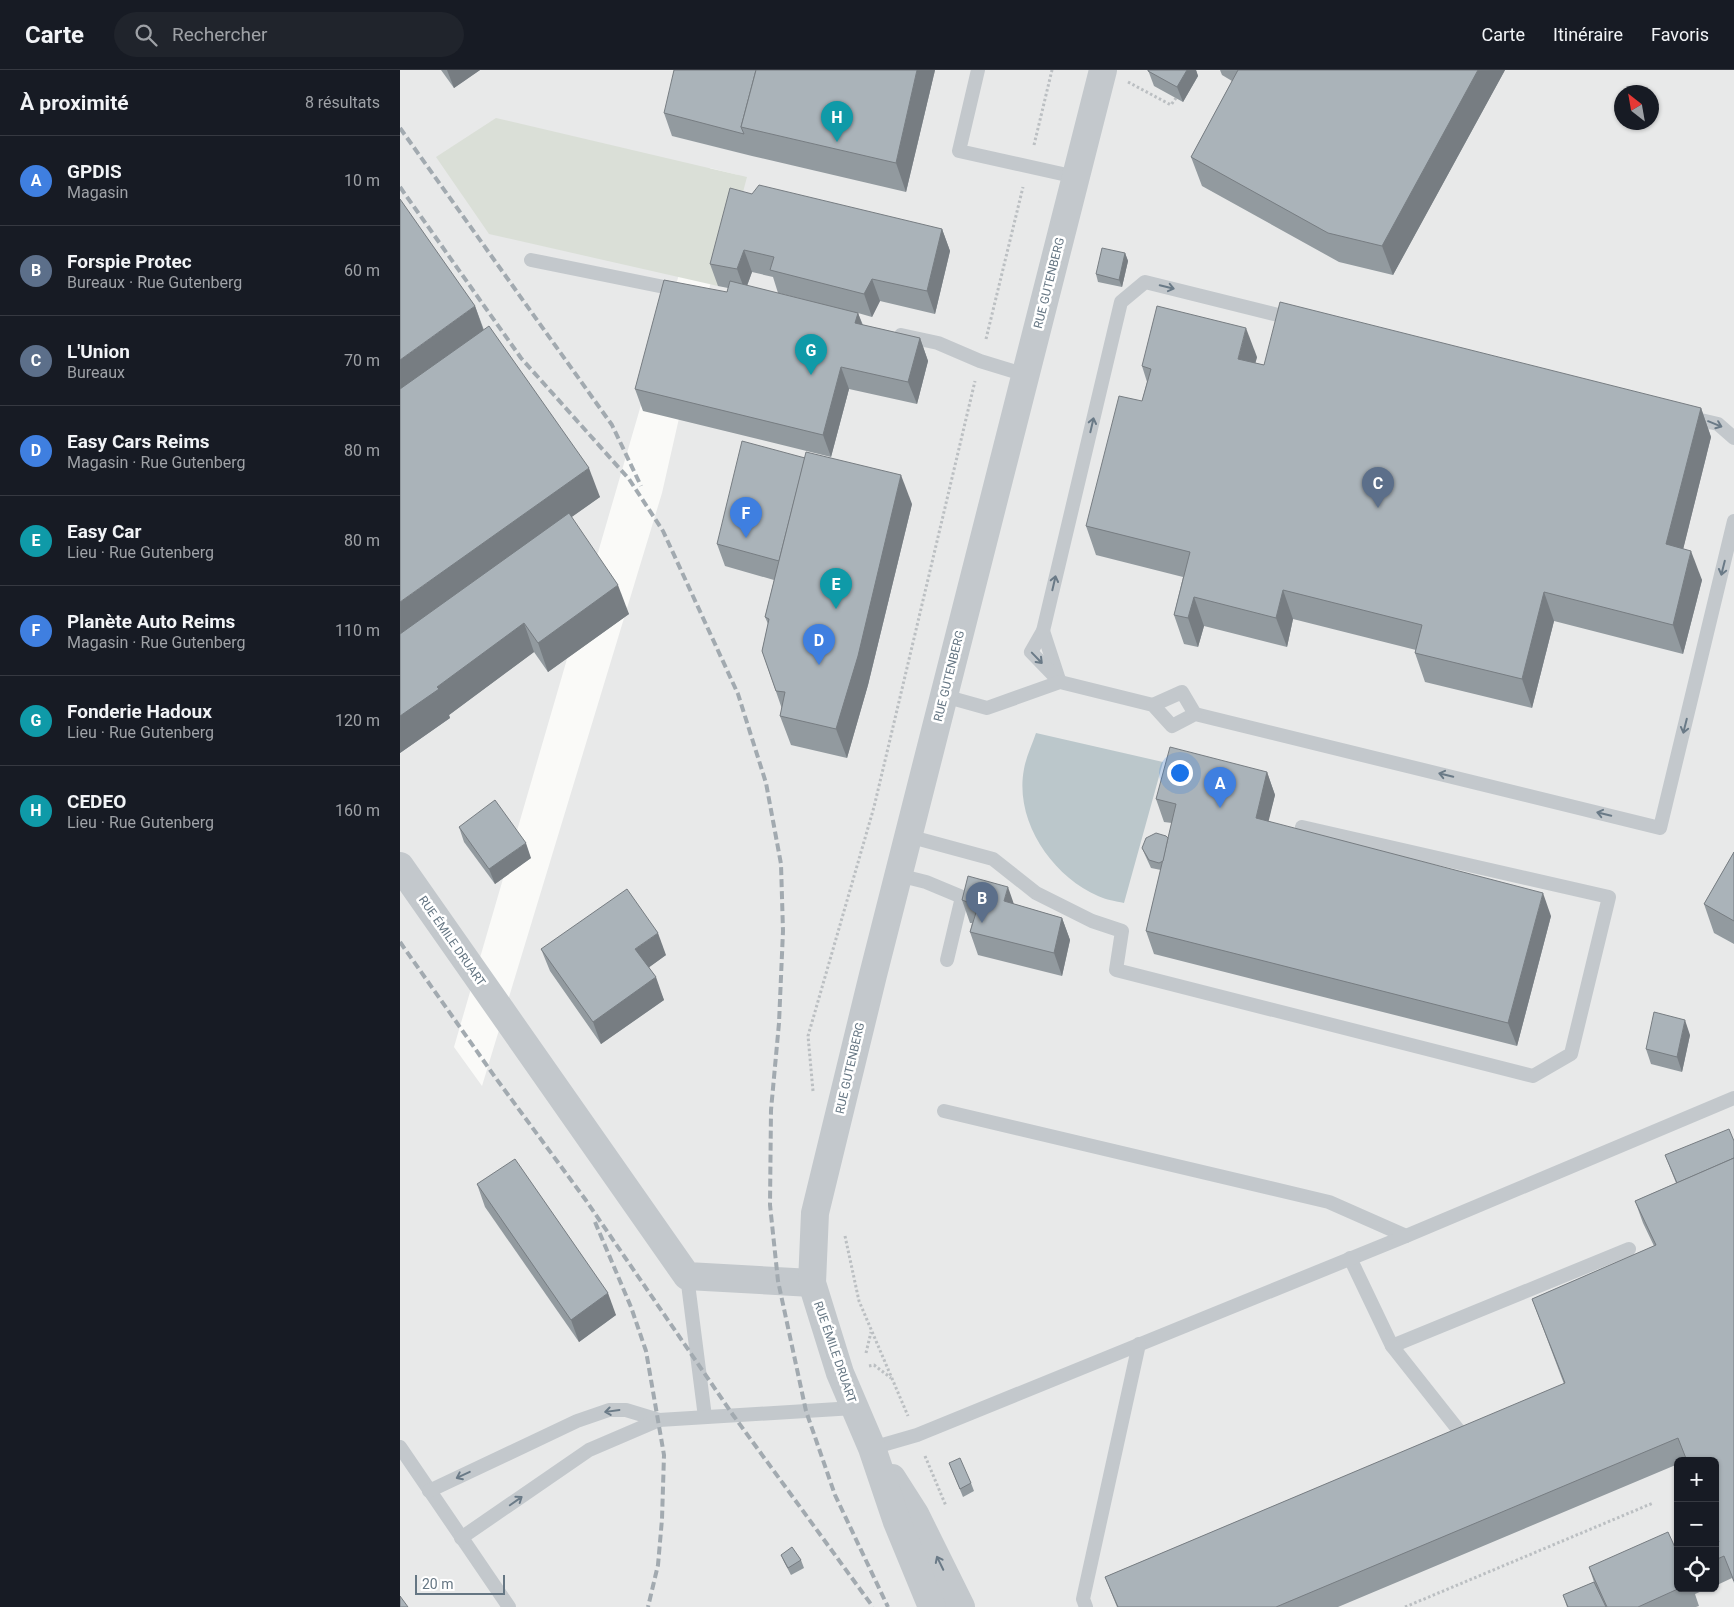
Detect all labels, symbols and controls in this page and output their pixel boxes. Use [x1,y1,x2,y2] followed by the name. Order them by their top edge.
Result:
[114,12,464,57] search box
[25,21,84,49] text: Carte
[132,21,160,49] icon: search
[172,23,267,46] text: Rechercher
[1482,24,1525,45] text: Carte
[1553,24,1623,45] text: Itinéraire
[1651,24,1709,45] text: Favoris
[1614,85,1659,130] north arrow
[20,91,129,115] text: À proximité
[305,93,380,112] text: 8 résultats
[821,101,853,142] pin: H
[67,160,122,183] text: GPDIS
[31,171,41,190] text: A
[344,171,380,190] text: 10 m
[67,183,128,202] text: Magasin
[1031,236,1067,330] street label: RUE GUTENBERG
[67,250,192,273] text: Forspie Protec
[31,261,41,280] text: B
[344,261,380,280] text: 60 m
[67,273,242,292] text: Bureaux · Rue Gutenberg
[1158,283,1174,292] one-way arrow
[795,334,827,375] pin: G
[67,340,130,363] text: L'Union
[31,351,41,370] text: C
[344,351,380,370] text: 70 m
[67,363,125,382] text: Bureaux
[1088,418,1097,434] one-way arrow
[1707,420,1722,430] one-way arrow
[67,430,210,453] text: Easy Cars Reims
[31,441,41,460] text: D
[344,441,380,460] text: 80 m
[67,453,246,472] text: Magasin · Rue Gutenberg
[1362,467,1394,508] pin: C
[730,497,762,538] pin: F
[67,520,141,543] text: Easy Car
[32,531,41,550] text: E
[344,531,380,550] text: 80 m
[67,543,214,562] text: Lieu · Rue Gutenberg
[1718,560,1727,576] one-way arrow
[820,568,852,609] pin: E
[1050,576,1059,592] one-way arrow
[67,610,235,633] text: Planète Auto Reims
[32,621,40,640] text: F
[335,621,380,640] text: 110 m
[803,624,835,665] pin: D
[931,629,967,723] street label: RUE GUTENBERG
[67,633,246,652] text: Magasin · Rue Gutenberg
[1031,652,1043,665] one-way arrow
[67,700,212,723] text: Fonderie Hadoux
[31,711,41,730] text: G
[335,711,380,730] text: 120 m
[1680,718,1689,734] one-way arrow
[67,723,214,742] text: Lieu · Rue Gutenberg
[1167,760,1193,786] your location
[1204,767,1236,808] pin: A
[1438,770,1454,779] one-way arrow
[67,790,126,813] text: CEDEO
[30,801,42,820] text: H
[335,801,380,820] text: 160 m
[1596,809,1612,818] one-way arrow
[67,813,214,832] text: Lieu · Rue Gutenberg
[966,882,998,923] pin: B
[416,893,489,989] street label: RUE ÉMILE DRUART
[833,1021,867,1115] street label: RUE GUTENBERG
[811,1299,860,1405] street label: RUE ÉMILE DRUART
[604,1406,620,1416] one-way arrow
[1674,1457,1719,1592] map controls
[1674,1457,1719,1502] button: +
[456,1471,471,1481] one-way arrow
[509,1496,523,1506] one-way arrow
[1674,1502,1719,1547] button: −
[1674,1547,1719,1592] button: locate
[935,1556,944,1571] one-way arrow
[415,1572,505,1595] scale bar
[422,1576,454,1592] text: 20 m

